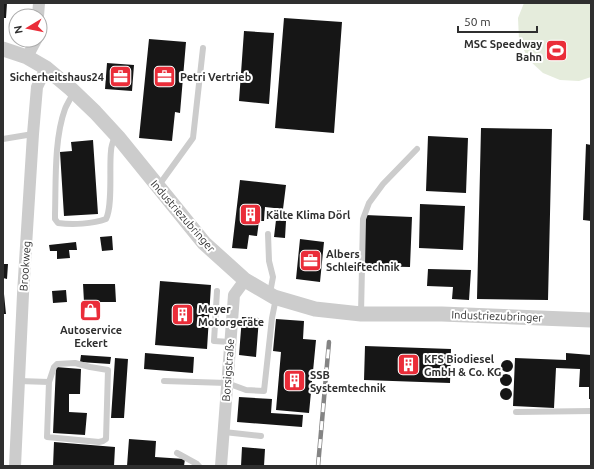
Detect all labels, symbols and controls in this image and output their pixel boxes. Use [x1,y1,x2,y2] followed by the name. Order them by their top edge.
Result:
[8,8,48,48] north arrow
[458,8,537,34] scale bar
[464,15,491,28] text: 50 m
[12,25,25,35] text: N
[544,37,570,63] sports icon: MSC Speedway Bahn
[464,38,542,63] place label: MSC Speedway Bahn
[107,64,133,90] office icon: Sicherheitshaus24
[151,64,177,90] office icon: Petri Vertrieb
[10,71,104,83] place label: Sicherheitshaus24
[180,71,252,83] place label: Petri Vertrieb
[149,178,218,255] street label: Industriezubringer
[237,202,263,228] building icon: Kälte Klima Dörl
[266,209,351,221] place label: Kälte Klima Dörl
[17,240,33,292] street label: Brookweg
[297,247,323,273] office icon: Albers Schleiftechnik
[326,248,401,273] place label: Albers Schleiftechnik
[78,297,104,323] shop icon: Autoservice Eckert
[170,302,196,328] building icon: Meyer Motorgeräte
[198,303,264,328] place label: Meyer Motorgeräte
[451,308,544,324] street label: Industriezubringer
[60,324,122,349] place label: Autoservice Eckert
[220,338,236,402] street label: Borsigstraße
[395,352,421,378] building icon: KFS Biodiesel GmbH & Co. KG
[424,353,502,378] place label: KFS Biodiesel GmbH & Co. KG
[282,368,308,394] building icon: SSB Systemtechnik
[310,369,387,394] place label: SSB Systemtechnik

